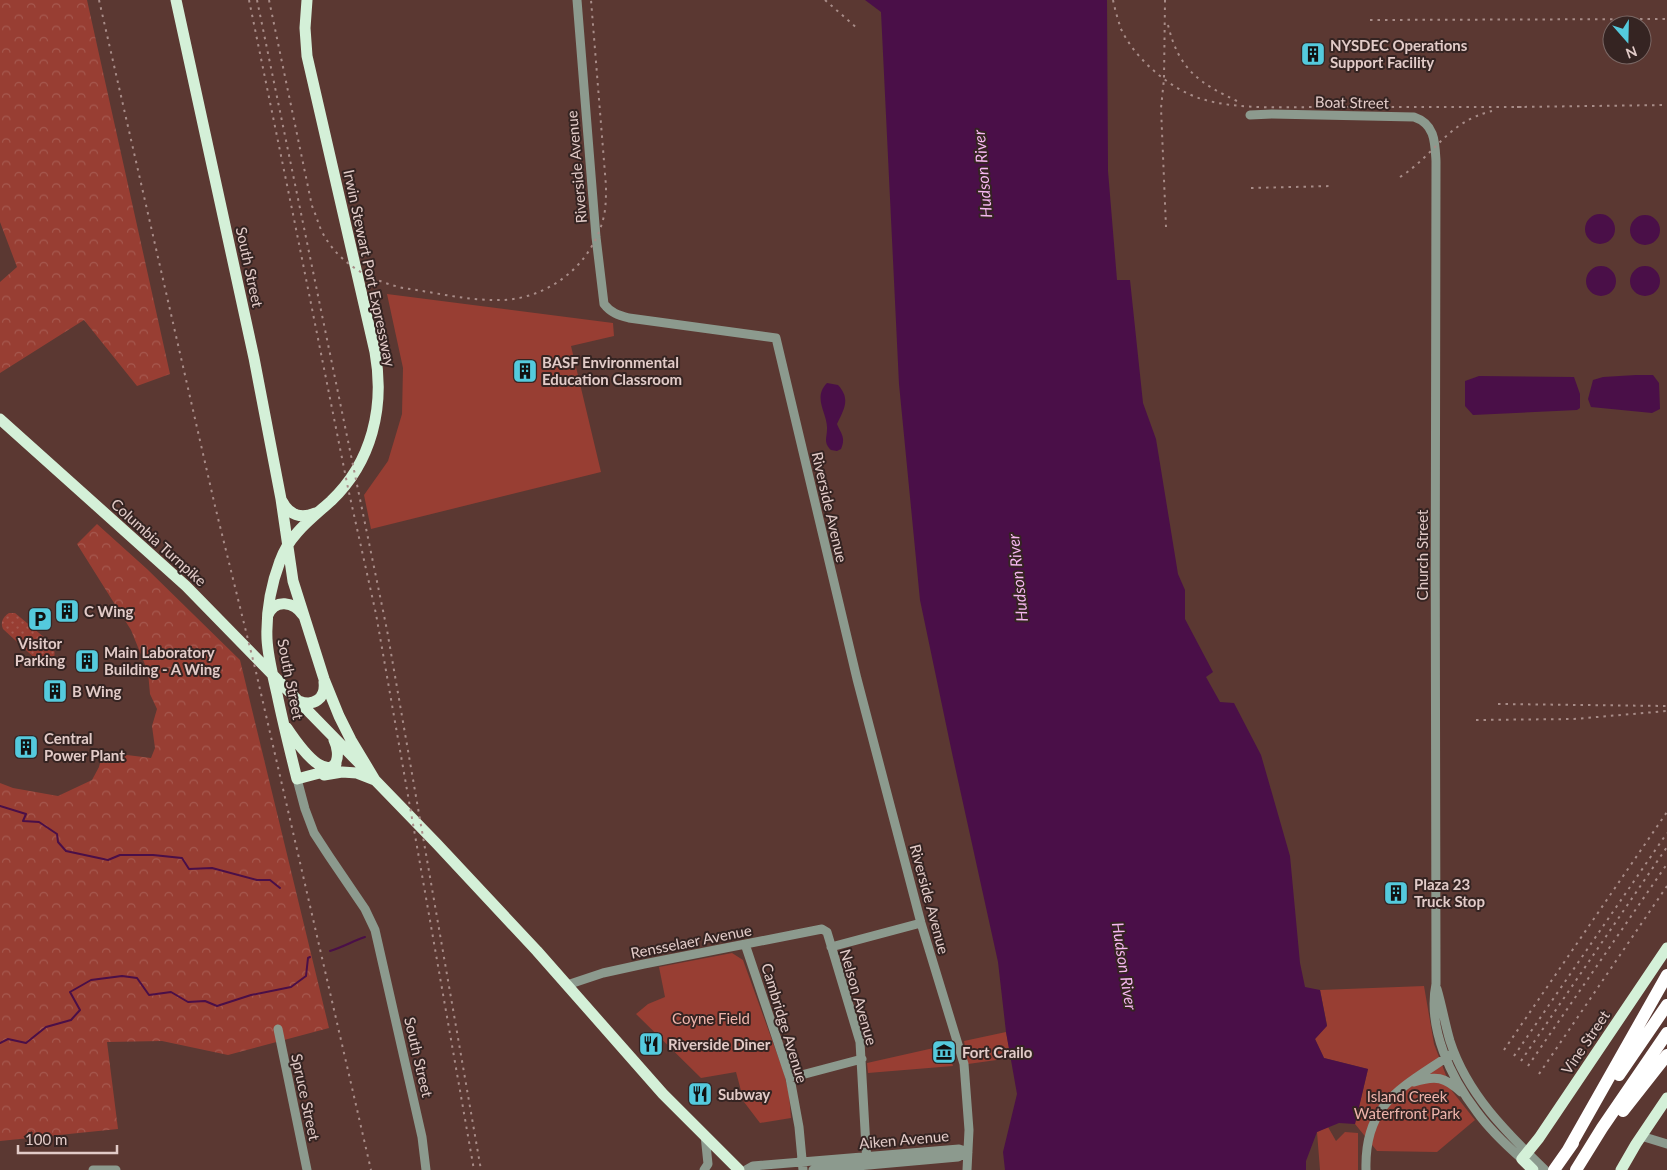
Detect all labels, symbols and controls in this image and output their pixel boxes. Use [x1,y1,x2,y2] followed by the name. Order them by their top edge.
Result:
[1602,15,1652,65] north arrow
[1330,36,1468,71] place label: NYSDEC Operations Support Facility
[1300,41,1326,67] building icon: NYSDEC Operations Support Facility
[1624,43,1640,63] text: N
[1315,92,1390,112] street label: Boat Street
[562,110,590,224] street label: Riverside Avenue
[969,129,995,219] water label: Hudson River
[340,168,400,368] street label: Irwin Stewart Port Expressway
[233,225,267,310] street label: South Street
[542,353,682,388] place label: BASF Environmental Education Classroom
[512,358,538,384] building icon: BASF Environmental Education Classroom
[809,450,852,564] street label: Riverside Avenue
[108,494,210,590] street label: Columbia Turnpike
[1413,509,1431,600] street label: Church Street
[1003,532,1031,623] water label: Hudson River
[54,598,80,624] building icon: C Wing
[84,602,133,620] place label: C Wing
[27,606,53,632] parking icon: Visitor Parking
[15,634,65,669] place label: Visitor Parking
[274,637,308,722] street label: South Street
[104,643,220,678] place label: Main Laboratory Building - A Wing
[74,648,100,674] building icon: Main Laboratory Building - A Wing
[42,678,68,704] building icon: B Wing
[72,682,121,700] place label: B Wing
[44,729,125,764] place label: Central Power Plant
[13,734,39,760] building icon: Central Power Plant
[907,842,953,956] street label: Riverside Avenue
[1414,875,1485,910] place label: Plaza 23 Truck Stop
[1383,880,1409,906] building icon: Plaza 23 Truck Stop
[629,920,753,962] street label: Rensselaer Avenue
[1109,921,1141,1012] water label: Hudson River
[837,947,881,1047] street label: Nelson Avenue
[758,961,812,1085] street label: Cambridge Avenue
[1557,1006,1613,1077] street label: Vine Street
[672,1009,750,1027] park label: Coyne Field
[401,1015,437,1100] street label: South Street
[638,1031,664,1057] restaurant icon: Riverside Diner
[668,1035,771,1053] place label: Riverside Diner
[931,1039,957,1065] museum icon: Fort Crailo
[962,1043,1033,1061] place label: Fort Crailo
[288,1052,324,1143] street label: Spruce Street
[687,1081,713,1107] restaurant icon: Subway
[718,1085,770,1103] place label: Subway
[1354,1087,1461,1122] park label: Island Creek Waterfront Park
[18,1122,116,1154] scale bar
[858,1126,950,1152] street label: Aiken Avenue
[25,1130,67,1148] text: 100 m

